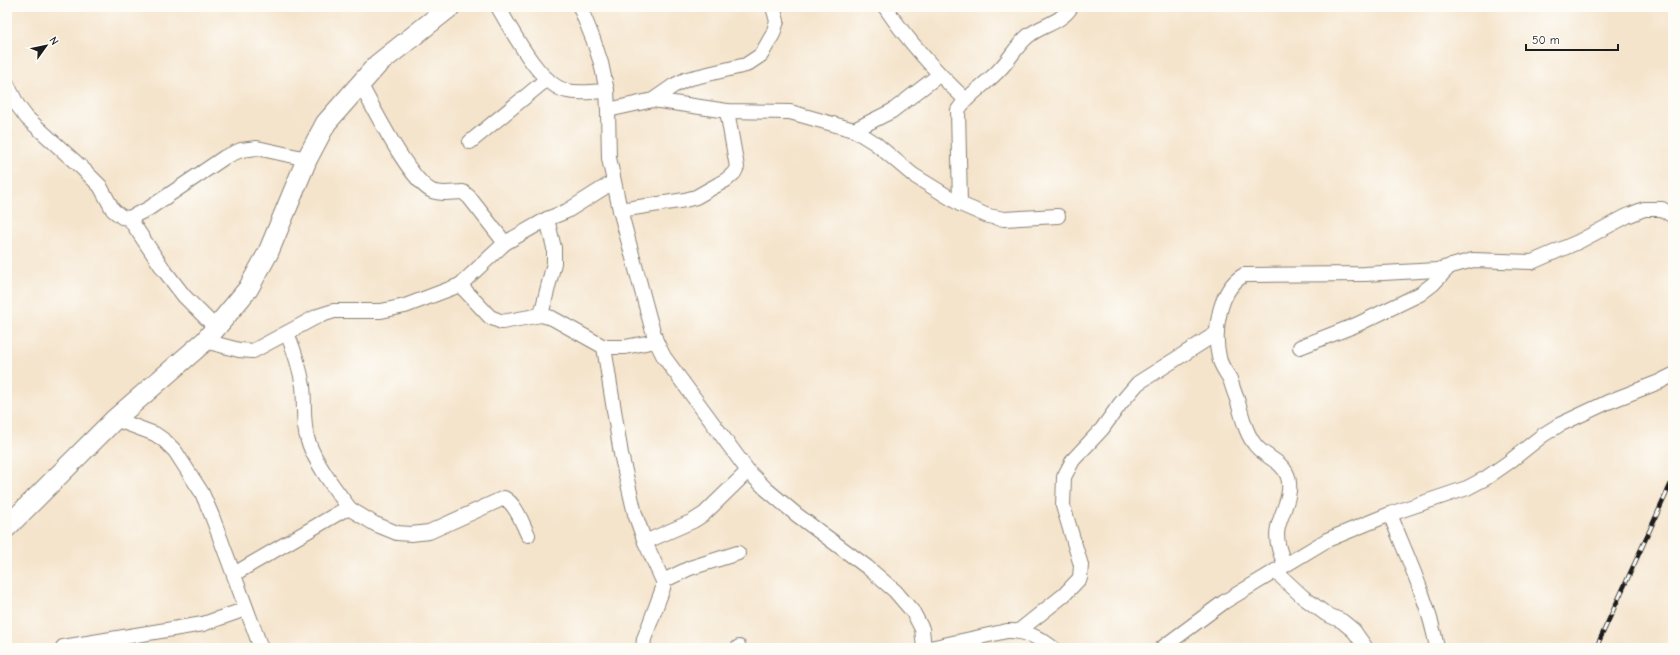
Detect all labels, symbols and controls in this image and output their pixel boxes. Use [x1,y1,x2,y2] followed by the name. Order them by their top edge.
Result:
[26,26,66,66] north arrow
[1526,26,1618,52] scale bar
[1532,33,1560,47] text: 50 m
[47,34,61,47] text: N

